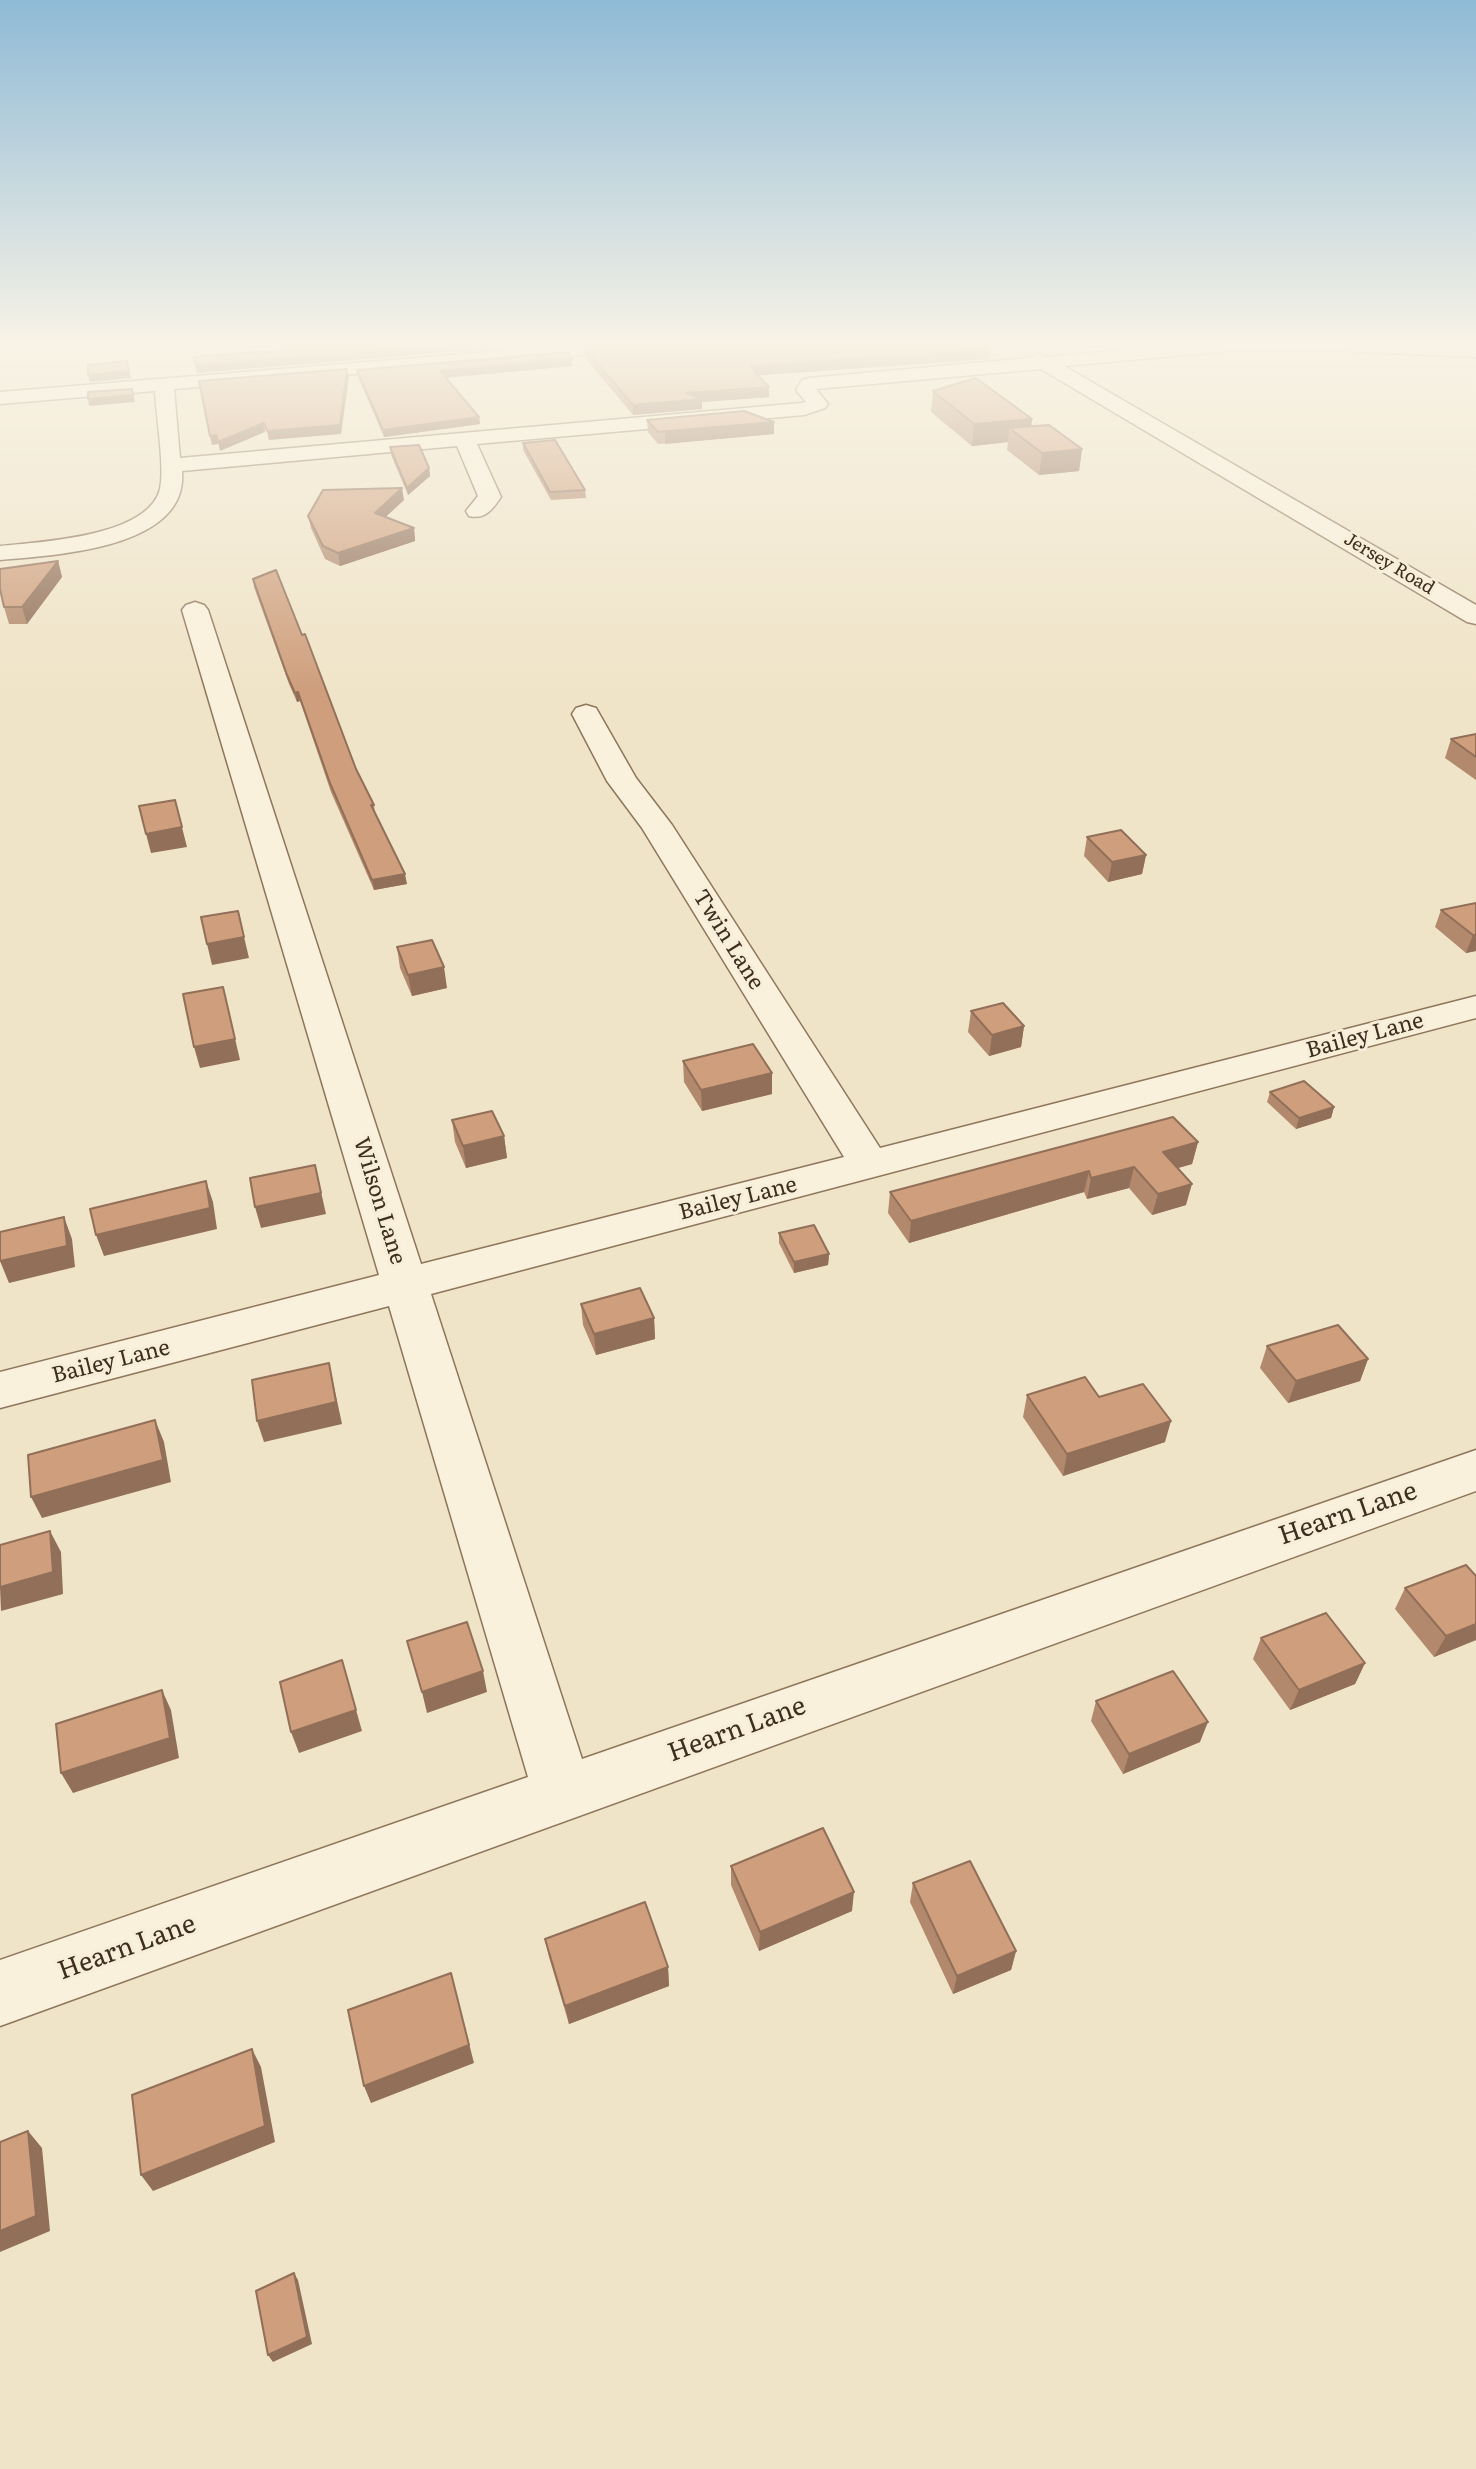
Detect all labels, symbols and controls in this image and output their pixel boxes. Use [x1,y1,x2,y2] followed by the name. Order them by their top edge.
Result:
[1340,529,1438,599] street label: Jersey Road
[687,885,769,995] street label: Twin Lane
[1303,1008,1427,1064] street label: Bailey Lane
[347,1134,411,1268] street label: Wilson Lane
[676,1172,800,1226] street label: Bailey Lane
[49,1335,173,1389] street label: Bailey Lane
[1275,1476,1421,1552] street label: Hearn Lane
[664,1691,810,1769] street label: Hearn Lane
[54,1909,200,1987] street label: Hearn Lane

